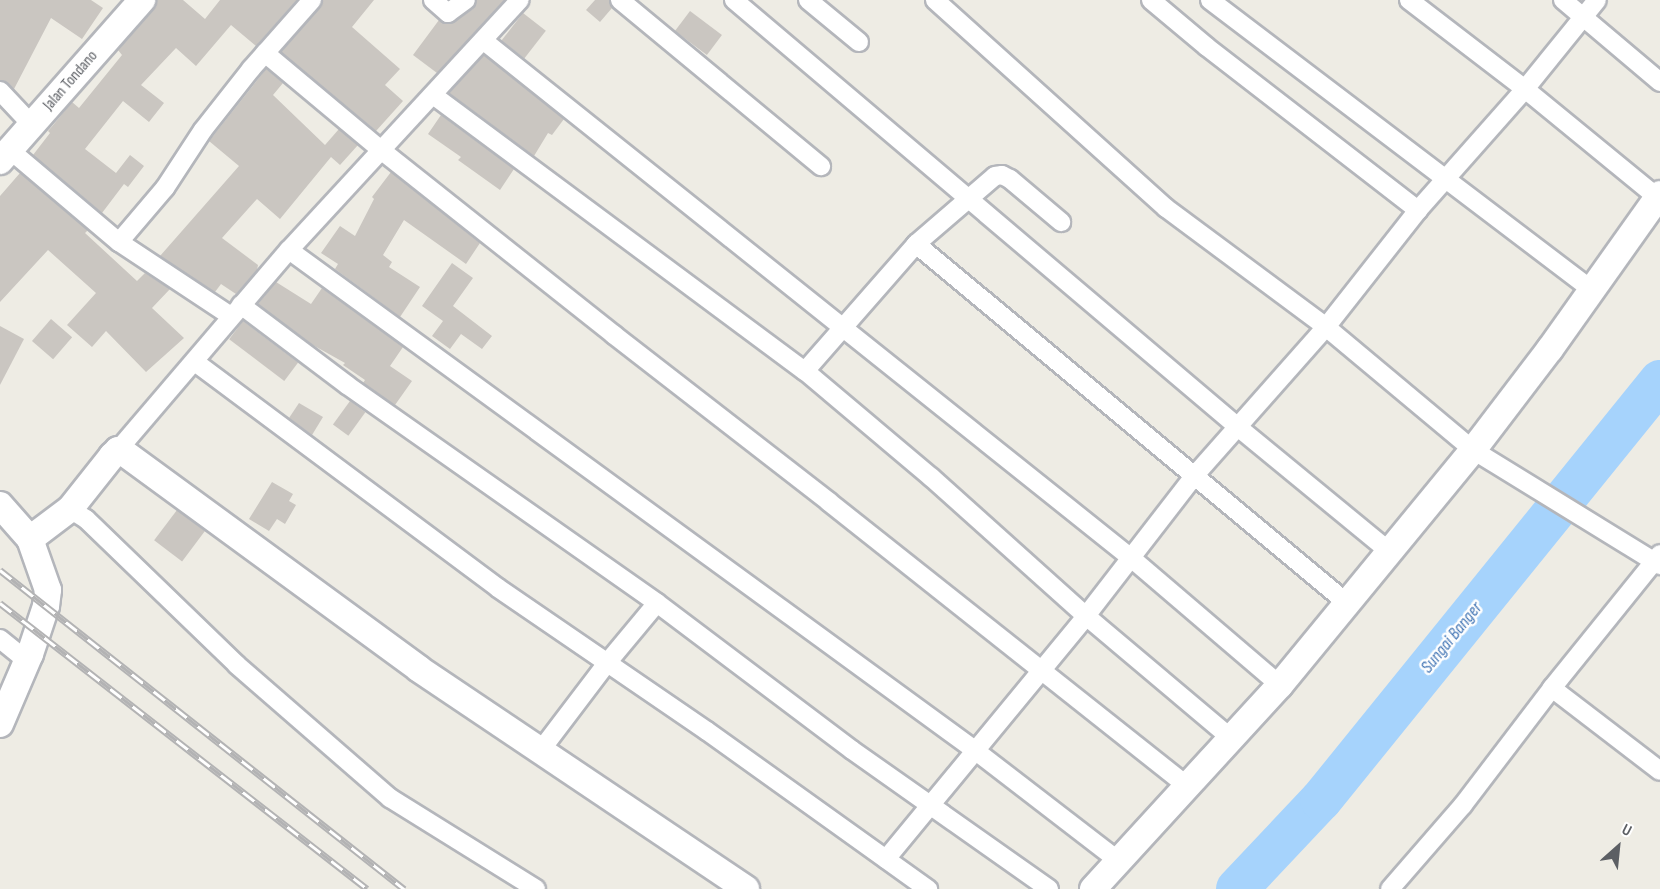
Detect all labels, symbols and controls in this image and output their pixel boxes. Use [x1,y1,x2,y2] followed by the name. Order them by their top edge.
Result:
[40,47,102,115] street label: Jalan Tondano
[1417,598,1487,678] water label: Sungai Banger
[1588,817,1648,877] north arrow
[1618,820,1634,841] text: U

